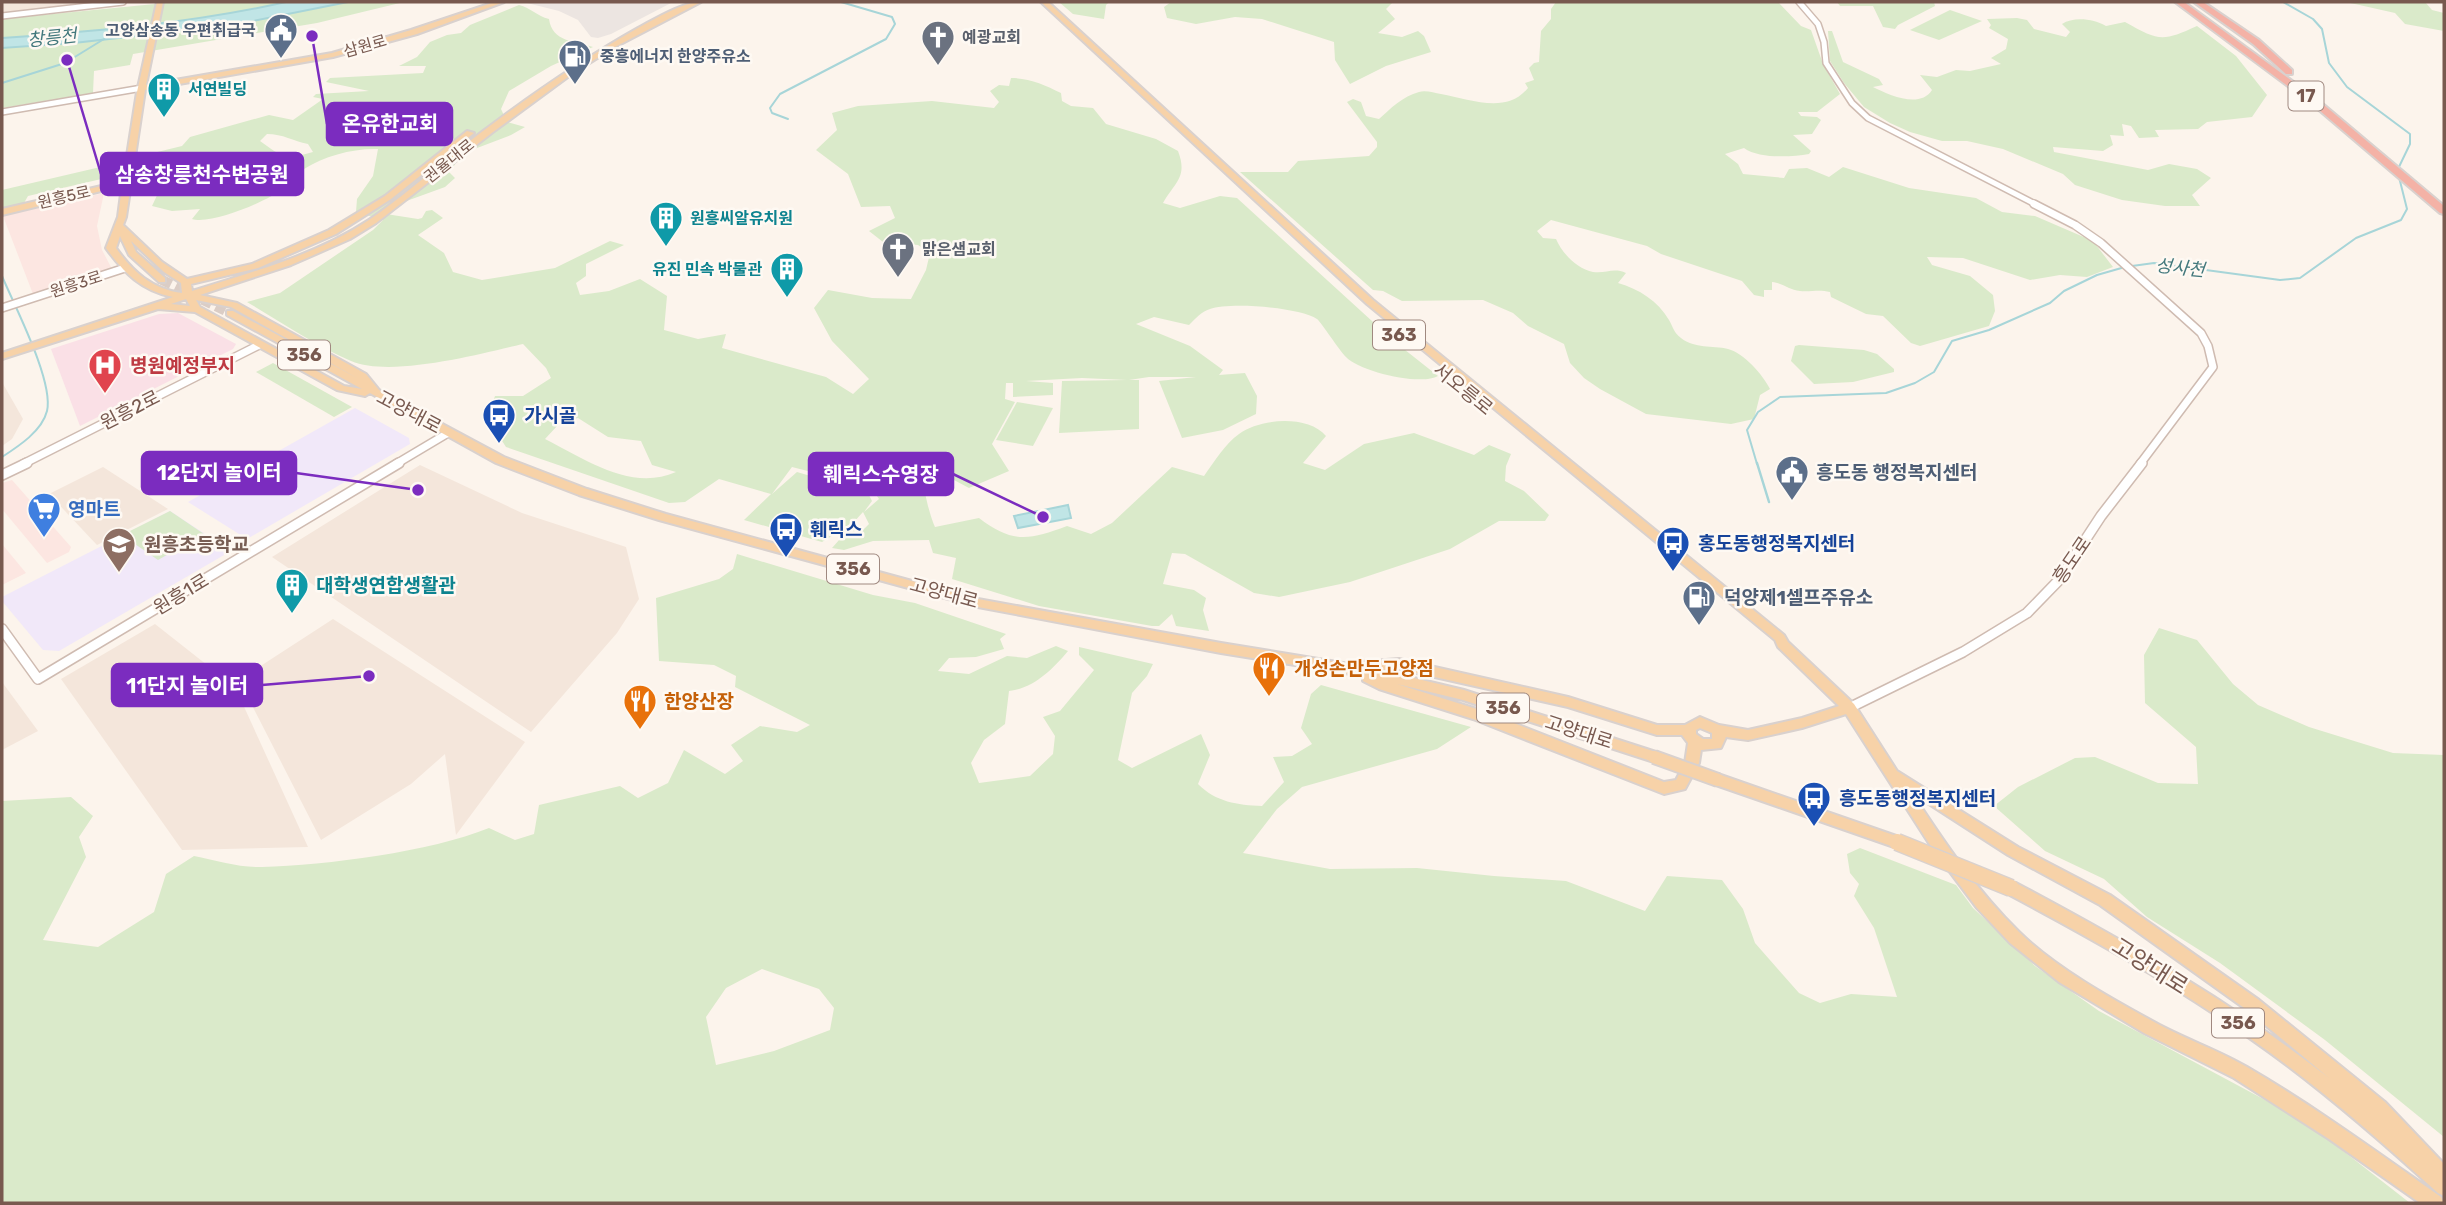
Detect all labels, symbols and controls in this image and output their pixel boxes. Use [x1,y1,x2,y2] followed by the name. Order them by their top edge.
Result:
[262,11,300,60] public building icon: 고양삼송동 우편취급국
[919,18,957,67] church icon: 예광교회
[105,21,256,40] place label: 고양삼송동 우편취급국
[26,24,80,52] water label: 창릉천
[962,28,1021,47] place label: 예광교회
[341,31,389,61] street label: 삼원로
[556,37,594,86] fuel station icon: 중흥에너지 한양주유소
[600,47,751,66] place label: 중흥에너지 한양주유소
[145,70,183,119] building icon: 서연빌딩
[188,80,247,99] place label: 서연빌딩
[2288,82,2324,110] road number: 17
[327,103,452,145] callout: 온유한교회
[342,111,438,136] text: 온유한교회
[420,135,478,187] street label: 권율대로
[101,153,303,195] callout: 삼송창릉천수변공원
[115,162,289,187] text: 삼송창릉천수변공원
[36,182,93,212] street label: 원흥5로
[647,199,685,248] building icon: 원흥씨알유치원
[690,209,793,228] place label: 원흥씨알유치원
[879,230,917,279] church icon: 맑은샘교회
[922,240,996,259] place label: 맑은샘교회
[768,250,806,299] building icon: 유진 민속 박물관
[2154,254,2208,282] water label: 성사천
[652,260,762,279] place label: 유진 민속 박물관
[47,267,105,301] street label: 원흥3로
[1373,320,1425,349] road number: 363
[278,340,330,370] road number: 356
[86,346,124,395] hospital icon: 병원예정부지
[130,354,235,377] place label: 병원예정부지
[1429,358,1497,420] street label: 서오릉로
[96,385,164,435] street label: 원흥2로
[373,385,445,439] street label: 고양대로
[480,396,518,445] bus stop icon: 가시골
[524,404,576,427] place label: 가시골
[142,452,296,494] callout: 12단지 놀이터
[809,453,953,495] callout: 훼릭스수영장
[1773,453,1811,502] public building icon: 흥도동 행정복지센터
[156,460,282,485] text: 12단지 놀이터
[1816,461,1977,484] place label: 흥도동 행정복지센터
[823,462,939,487] text: 훼릭스수영장
[25,490,63,539] supermarket icon: 영마트
[68,498,120,521] place label: 영마트
[767,510,805,559] bus stop icon: 훼릭스
[810,518,862,541] place label: 훼릭스
[1654,524,1692,573] bus stop icon: 홍도동행정복지센터
[100,525,138,574] school or university icon: 원흥초등학교
[1698,532,1855,555] place label: 홍도동행정복지센터
[2048,532,2096,588] street label: 흥도로
[144,533,249,556] place label: 원흥초등학교
[827,554,879,584] road number: 356
[273,566,311,615] building icon: 대학생연합생활관
[149,569,213,619] street label: 원흥1로
[907,573,981,613] street label: 고양대로
[316,574,456,597] place label: 대학생연합생활관
[1680,578,1718,627] fuel station icon: 덕양제1셀프주유소
[1724,586,1873,609] place label: 덕양제1셀프주유소
[1250,649,1288,698] restaurant icon: 개성손만두고양점
[1294,657,1434,680] place label: 개성손만두고양점
[112,664,262,706] callout: 11단지 놀이터
[126,673,248,698] text: 11단지 놀이터
[621,682,659,731] restaurant icon: 한양산장
[664,690,734,713] place label: 한양산장
[1477,694,1529,722] road number: 356
[1542,710,1616,754] street label: 고양대로
[1795,779,1833,828] bus stop icon: 흥도동행정복지센터
[1839,787,1996,810] place label: 흥도동행정복지센터
[2107,932,2193,1000] street label: 고양대로
[2212,1008,2264,1038] road number: 356

